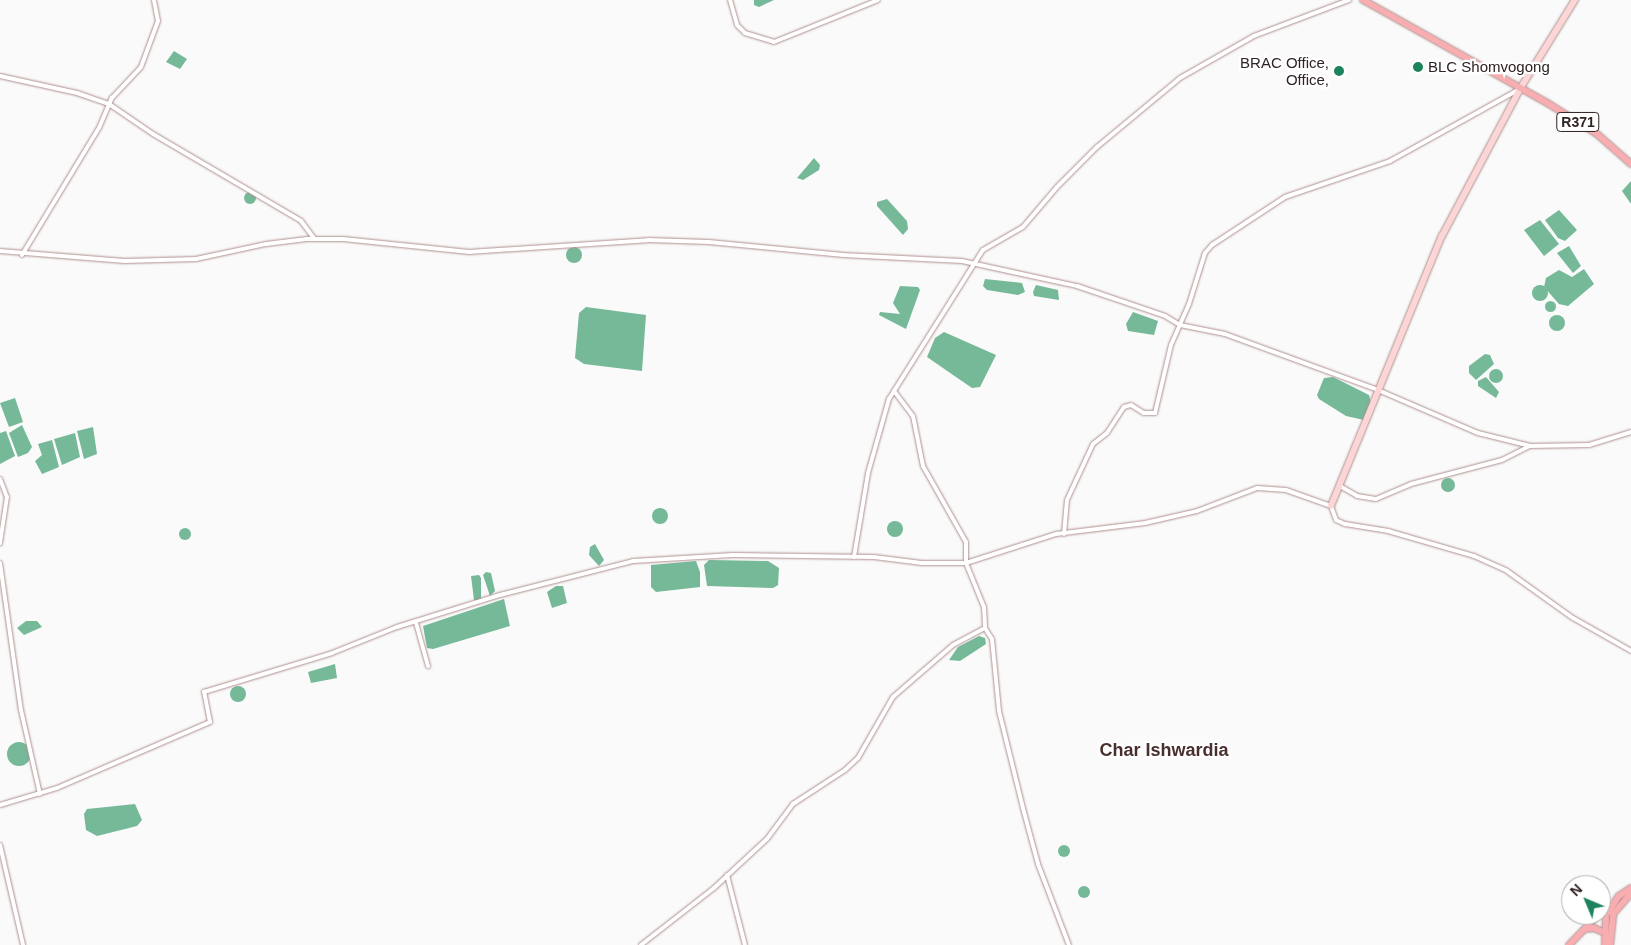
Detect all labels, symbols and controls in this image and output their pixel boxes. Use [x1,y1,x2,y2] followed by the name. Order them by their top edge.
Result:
[1240,53,1329,88] place label: BRAC Office, Office,
[1428,58,1550,76] place label: BLC Shomvogong
[1412,61,1424,73] marker: BLC Shomvogong
[1333,65,1345,77] marker: BRAC Office, Office,
[1556,110,1600,134] road number: R371
[1099,739,1229,761] district label: Char Ishwardia
[1561,875,1611,925] north arrow
[1567,881,1585,899] text: N

